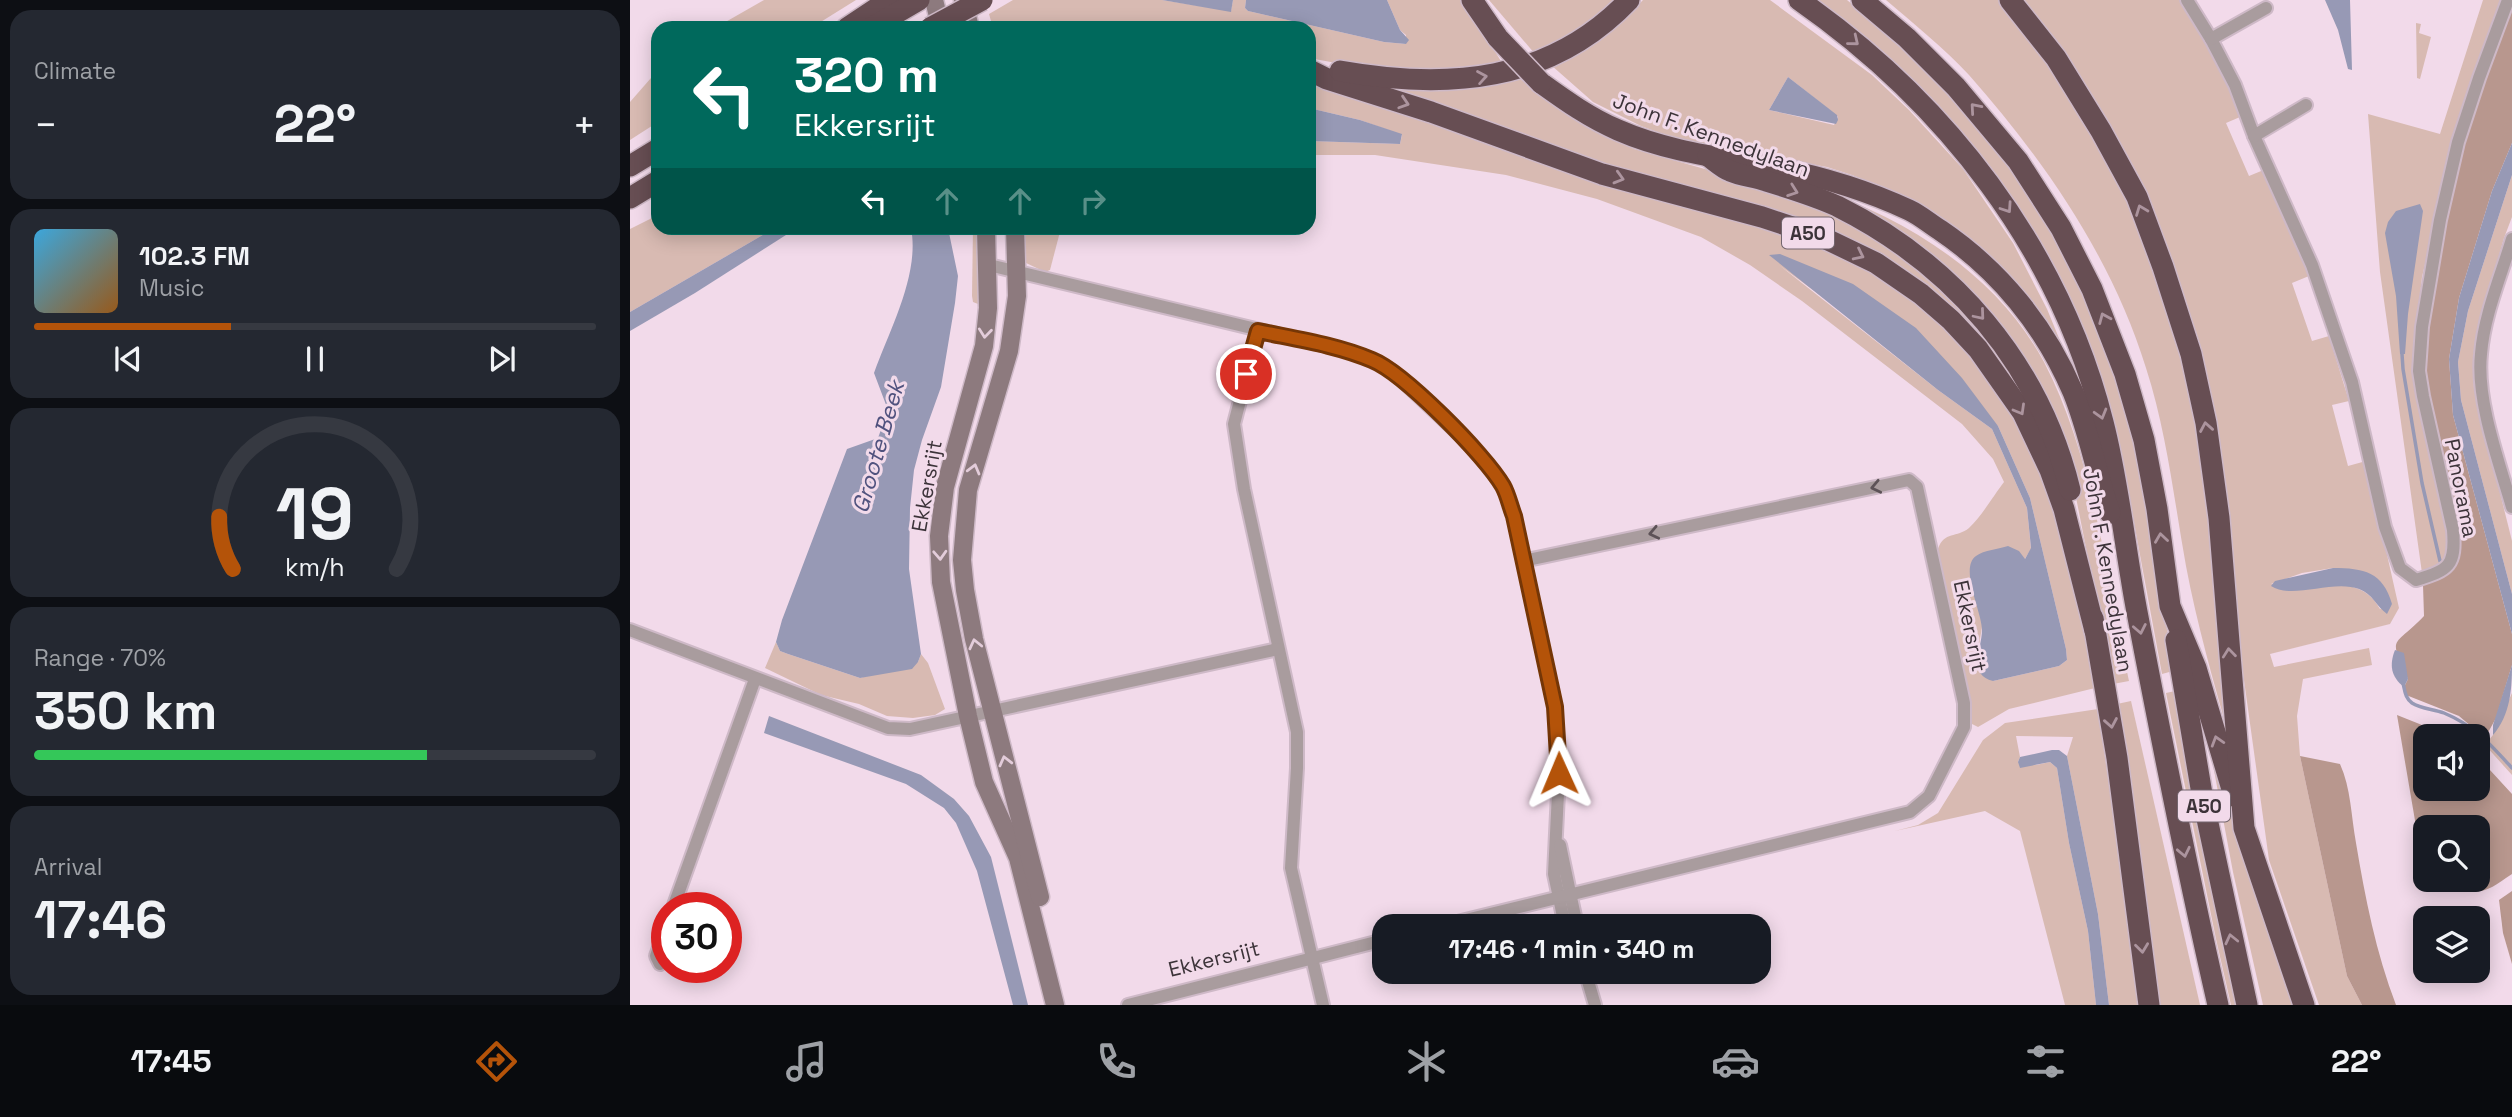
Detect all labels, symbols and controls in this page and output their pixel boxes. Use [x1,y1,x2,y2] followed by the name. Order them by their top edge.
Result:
[1846,33,1859,45] one-way arrow
[794,44,939,106] text: 320 m
[679,49,770,140] icon: left
[34,56,116,86] text: Climate
[1476,70,1488,85] one-way arrow
[1609,86,1813,183] street label: John F. Kennedylaan
[274,91,356,157] text: 22°
[1398,95,1410,110] one-way arrow
[34,101,58,149] text: −
[572,101,596,149] text: +
[1971,103,1983,116] one-way arrow
[794,105,936,145] text: Ekkersrijt
[1613,170,1625,185] one-way arrow
[855,182,893,220] icon: left
[928,182,966,220] icon: ahead
[1001,182,1039,220] icon: ahead
[1074,182,1112,220] icon: right
[1787,183,1799,197] one-way arrow
[1998,201,2011,214] one-way arrow
[2136,204,2150,216] one-way arrow
[1782,218,1834,248] road number: A50
[139,239,250,273] text: 102.3 FM
[1852,247,1864,261] one-way arrow
[139,273,204,303] text: Music
[1972,306,1984,319] one-way arrow
[2099,313,2113,325] one-way arrow
[978,327,993,339] one-way arrow
[109,340,147,378] icon: previous
[296,340,334,378] icon: pause
[483,340,521,378] icon: next
[1216,344,1276,404] pin
[1227,355,1265,393] icon: arrive
[845,375,912,516] water label: Groote Beek
[2012,403,2025,416] one-way arrow
[2093,408,2107,420] one-way arrow
[2199,421,2214,433] one-way arrow
[2439,436,2484,540] street label: Panorama
[905,438,948,534] street label: Ekkersrijt
[965,463,980,475] one-way arrow
[2077,465,2140,674] street label: John F. Kennedylaan
[276,467,354,560] text: 19
[1870,478,1882,493] one-way arrow
[1648,525,1660,540] one-way arrow
[2154,532,2169,544] one-way arrow
[933,549,948,560] one-way arrow
[285,550,345,582] text: km/h
[1948,578,1993,674] street label: Ekkersrijt
[2132,623,2147,635] one-way arrow
[969,638,984,650] one-way arrow
[34,643,166,673] text: Range · 70%
[2222,648,2237,659] one-way arrow
[34,678,217,744] text: 350 km
[2103,717,2118,729] one-way arrow
[2413,724,2490,983] map controls
[2413,724,2490,801] button: sound
[2210,735,2225,747] one-way arrow
[1522,736,1596,810] position arrow
[999,755,1013,767] one-way arrow
[2178,790,2230,821] road number: A50
[2413,815,2490,892] button: search
[2176,846,2190,858] one-way arrow
[34,852,102,882] text: Arrival
[34,887,167,953] text: 17:46
[651,892,742,983] speed limit sign: 30
[2413,906,2490,983] button: layers
[1449,932,1694,966] text: 17:46 · 1 min · 340 m
[2225,933,2239,945] one-way arrow
[1166,934,1262,983] street label: Ekkersrijt
[2135,942,2150,954] one-way arrow
[472,1037,521,1086] icon: directions
[782,1037,831,1086] icon: music
[1092,1037,1141,1086] icon: phone
[1402,1037,1451,1086] icon: climate
[1711,1037,1760,1086] icon: car
[2021,1037,2070,1086] icon: filters
[130,1041,212,1081] text: 17:45
[2331,1041,2382,1081] text: 22°

